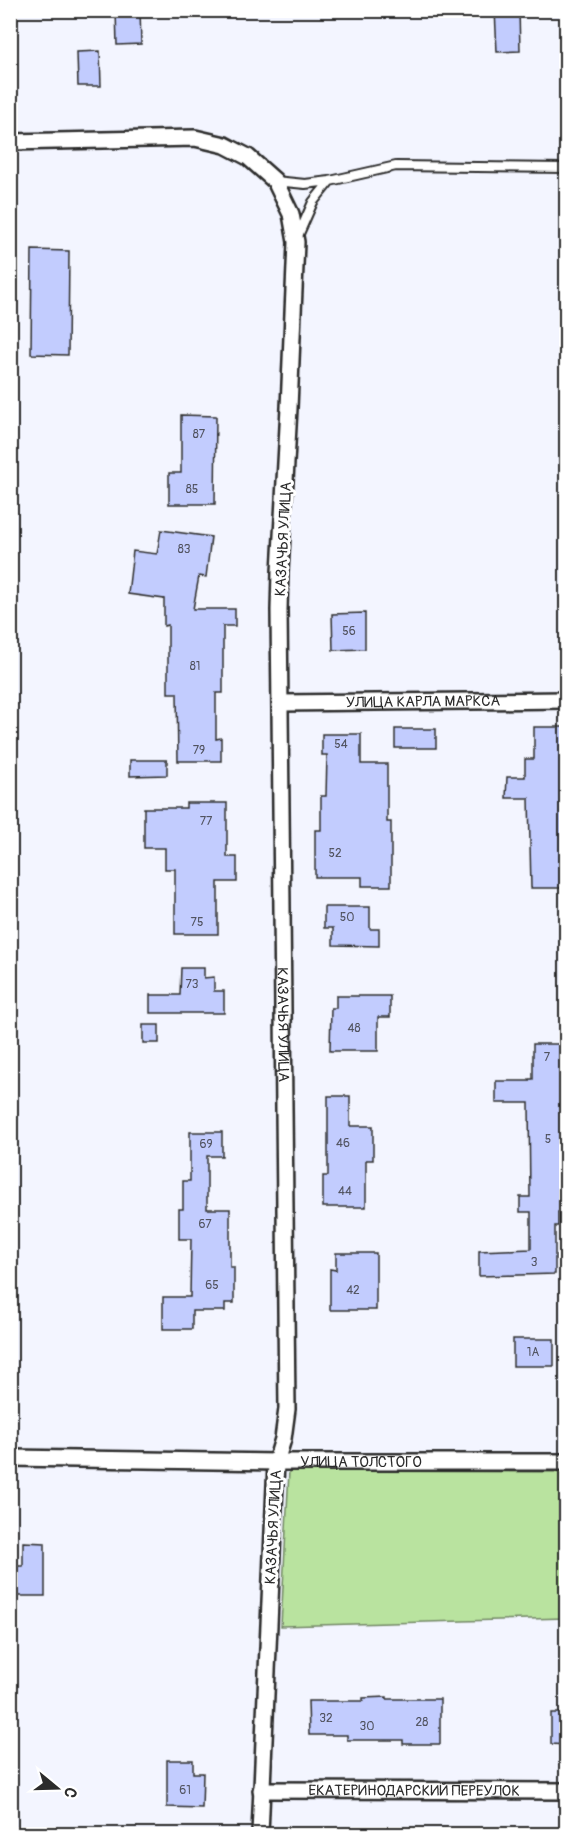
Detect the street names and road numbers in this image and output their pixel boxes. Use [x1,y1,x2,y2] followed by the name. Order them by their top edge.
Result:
[271,481,296,597] street label: КАЗАЧЬЯ УЛИЦА
[346,692,500,712] street label: УЛИЦА КАРЛА МАРКСА
[273,967,293,1082] street label: КАЗАЧЬЯ УЛИЦА
[300,1453,422,1472] street label: УЛИЦА ТОЛСТОГО
[261,1469,286,1585] street label: КАЗАЧЬЯ УЛИЦА
[308,1781,520,1801] street label: ЕКАТЕРИНОДАРСКИЙ ПЕРЕУЛОК

